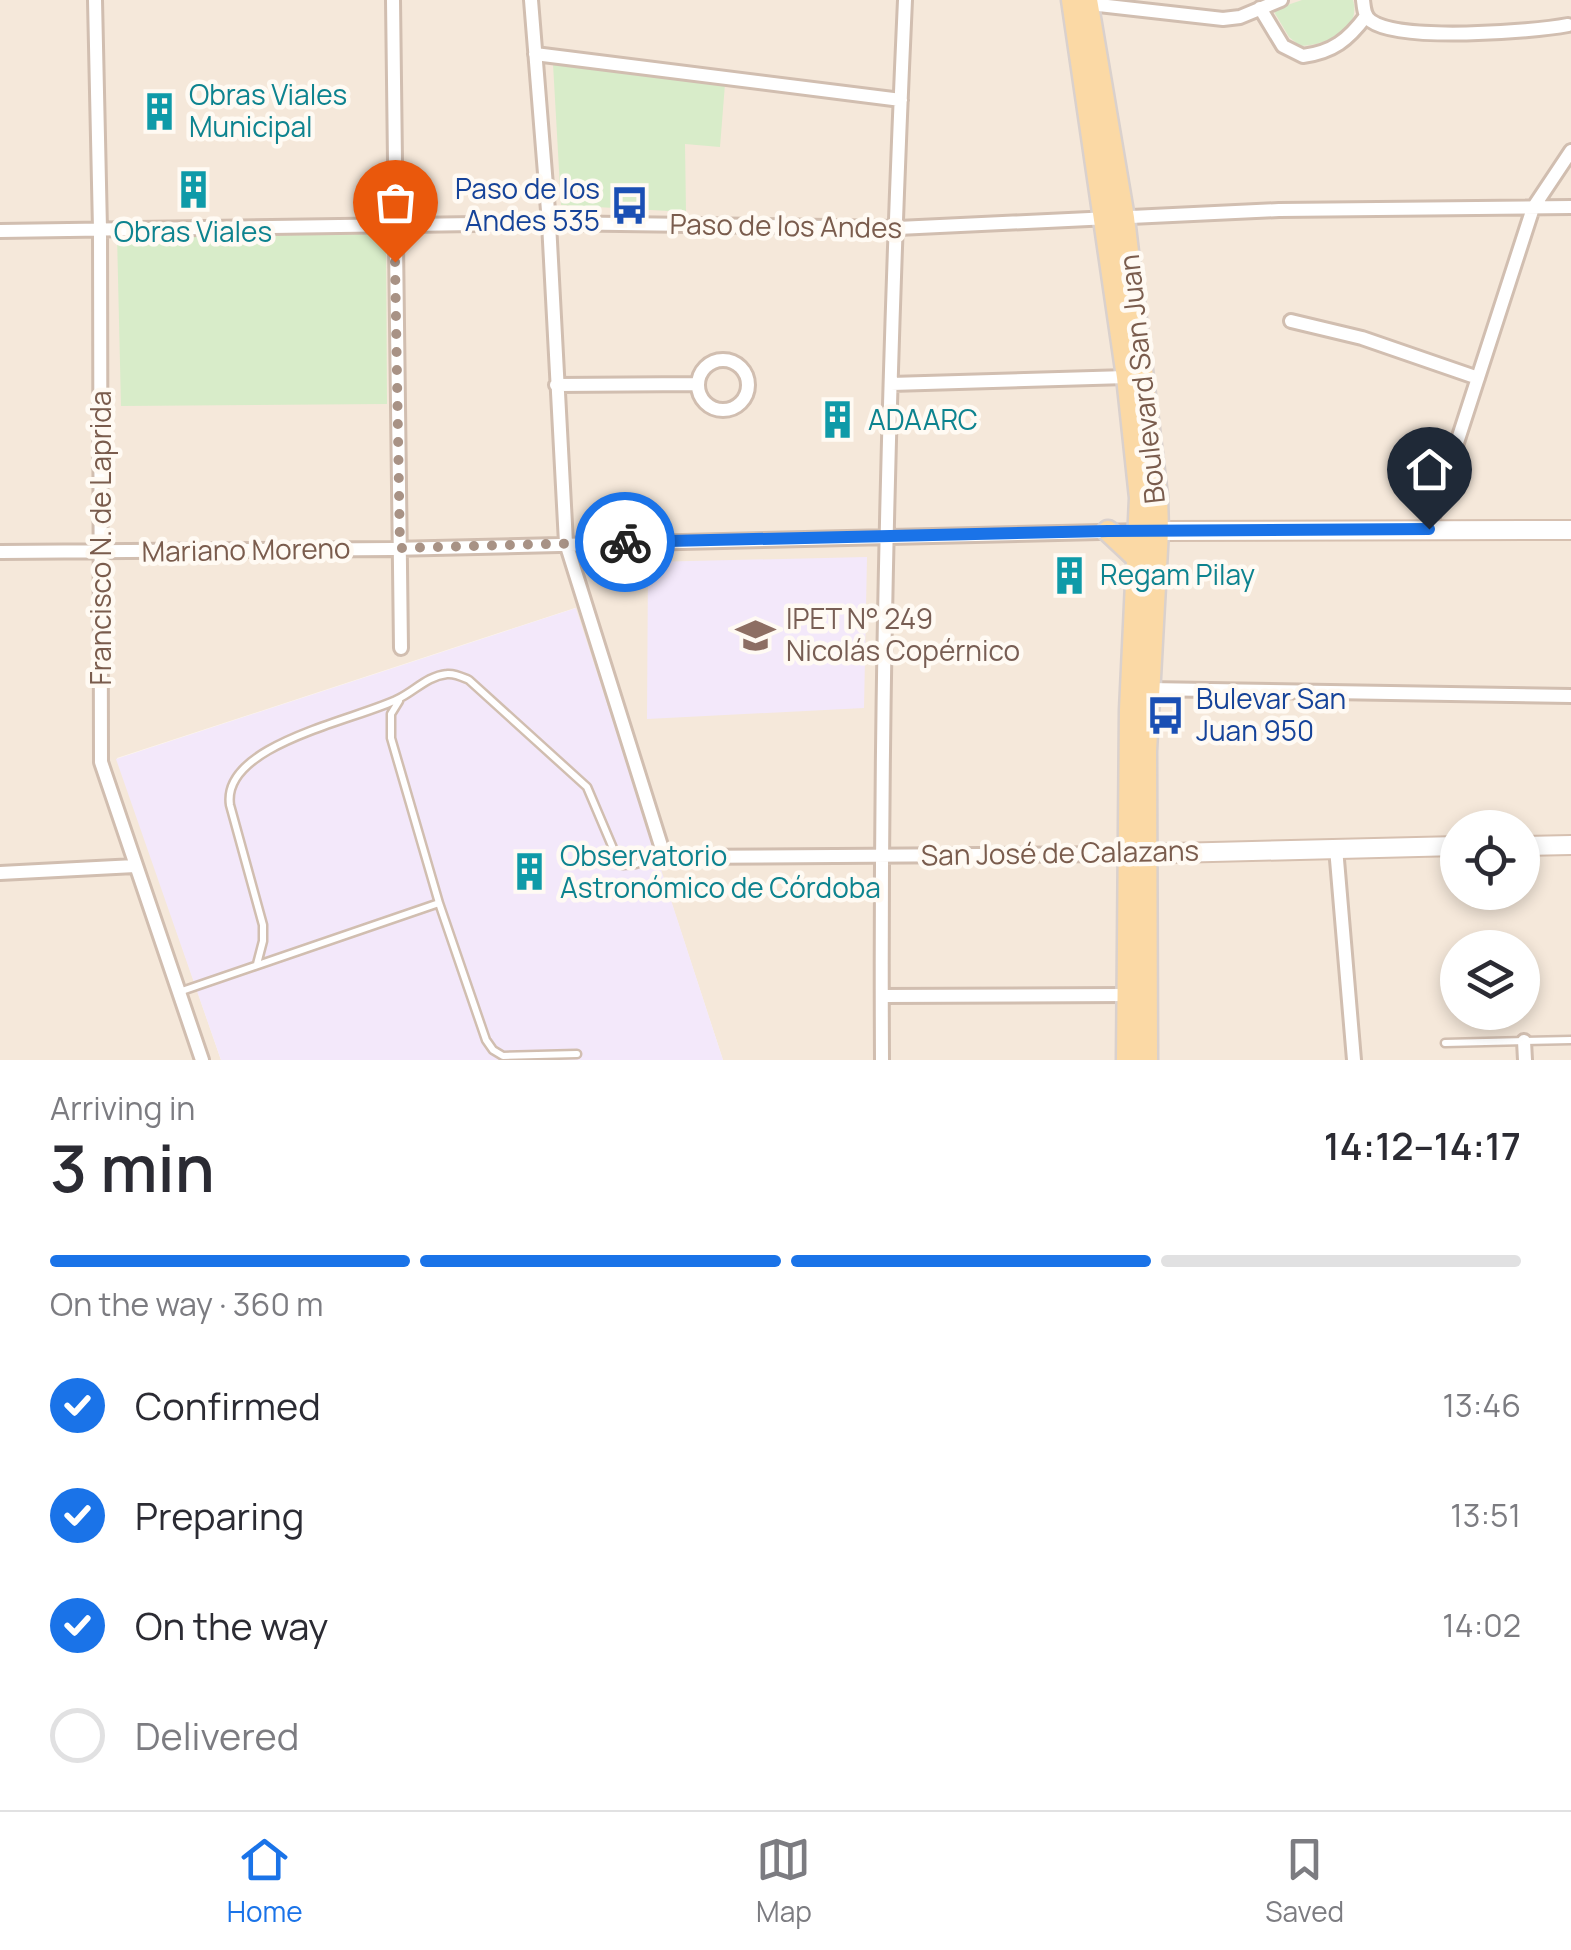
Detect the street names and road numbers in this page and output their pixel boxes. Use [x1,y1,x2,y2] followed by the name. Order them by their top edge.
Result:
[669,204,903,246] street label: Paso de los Andes
[1109,253,1173,506] street label: Boulevard San Juan
[81,391,119,685] street label: Francisco N. de Laprida
[141,528,351,570] street label: Mariano Moreno
[921,831,1199,873] street label: San José de Calazans

